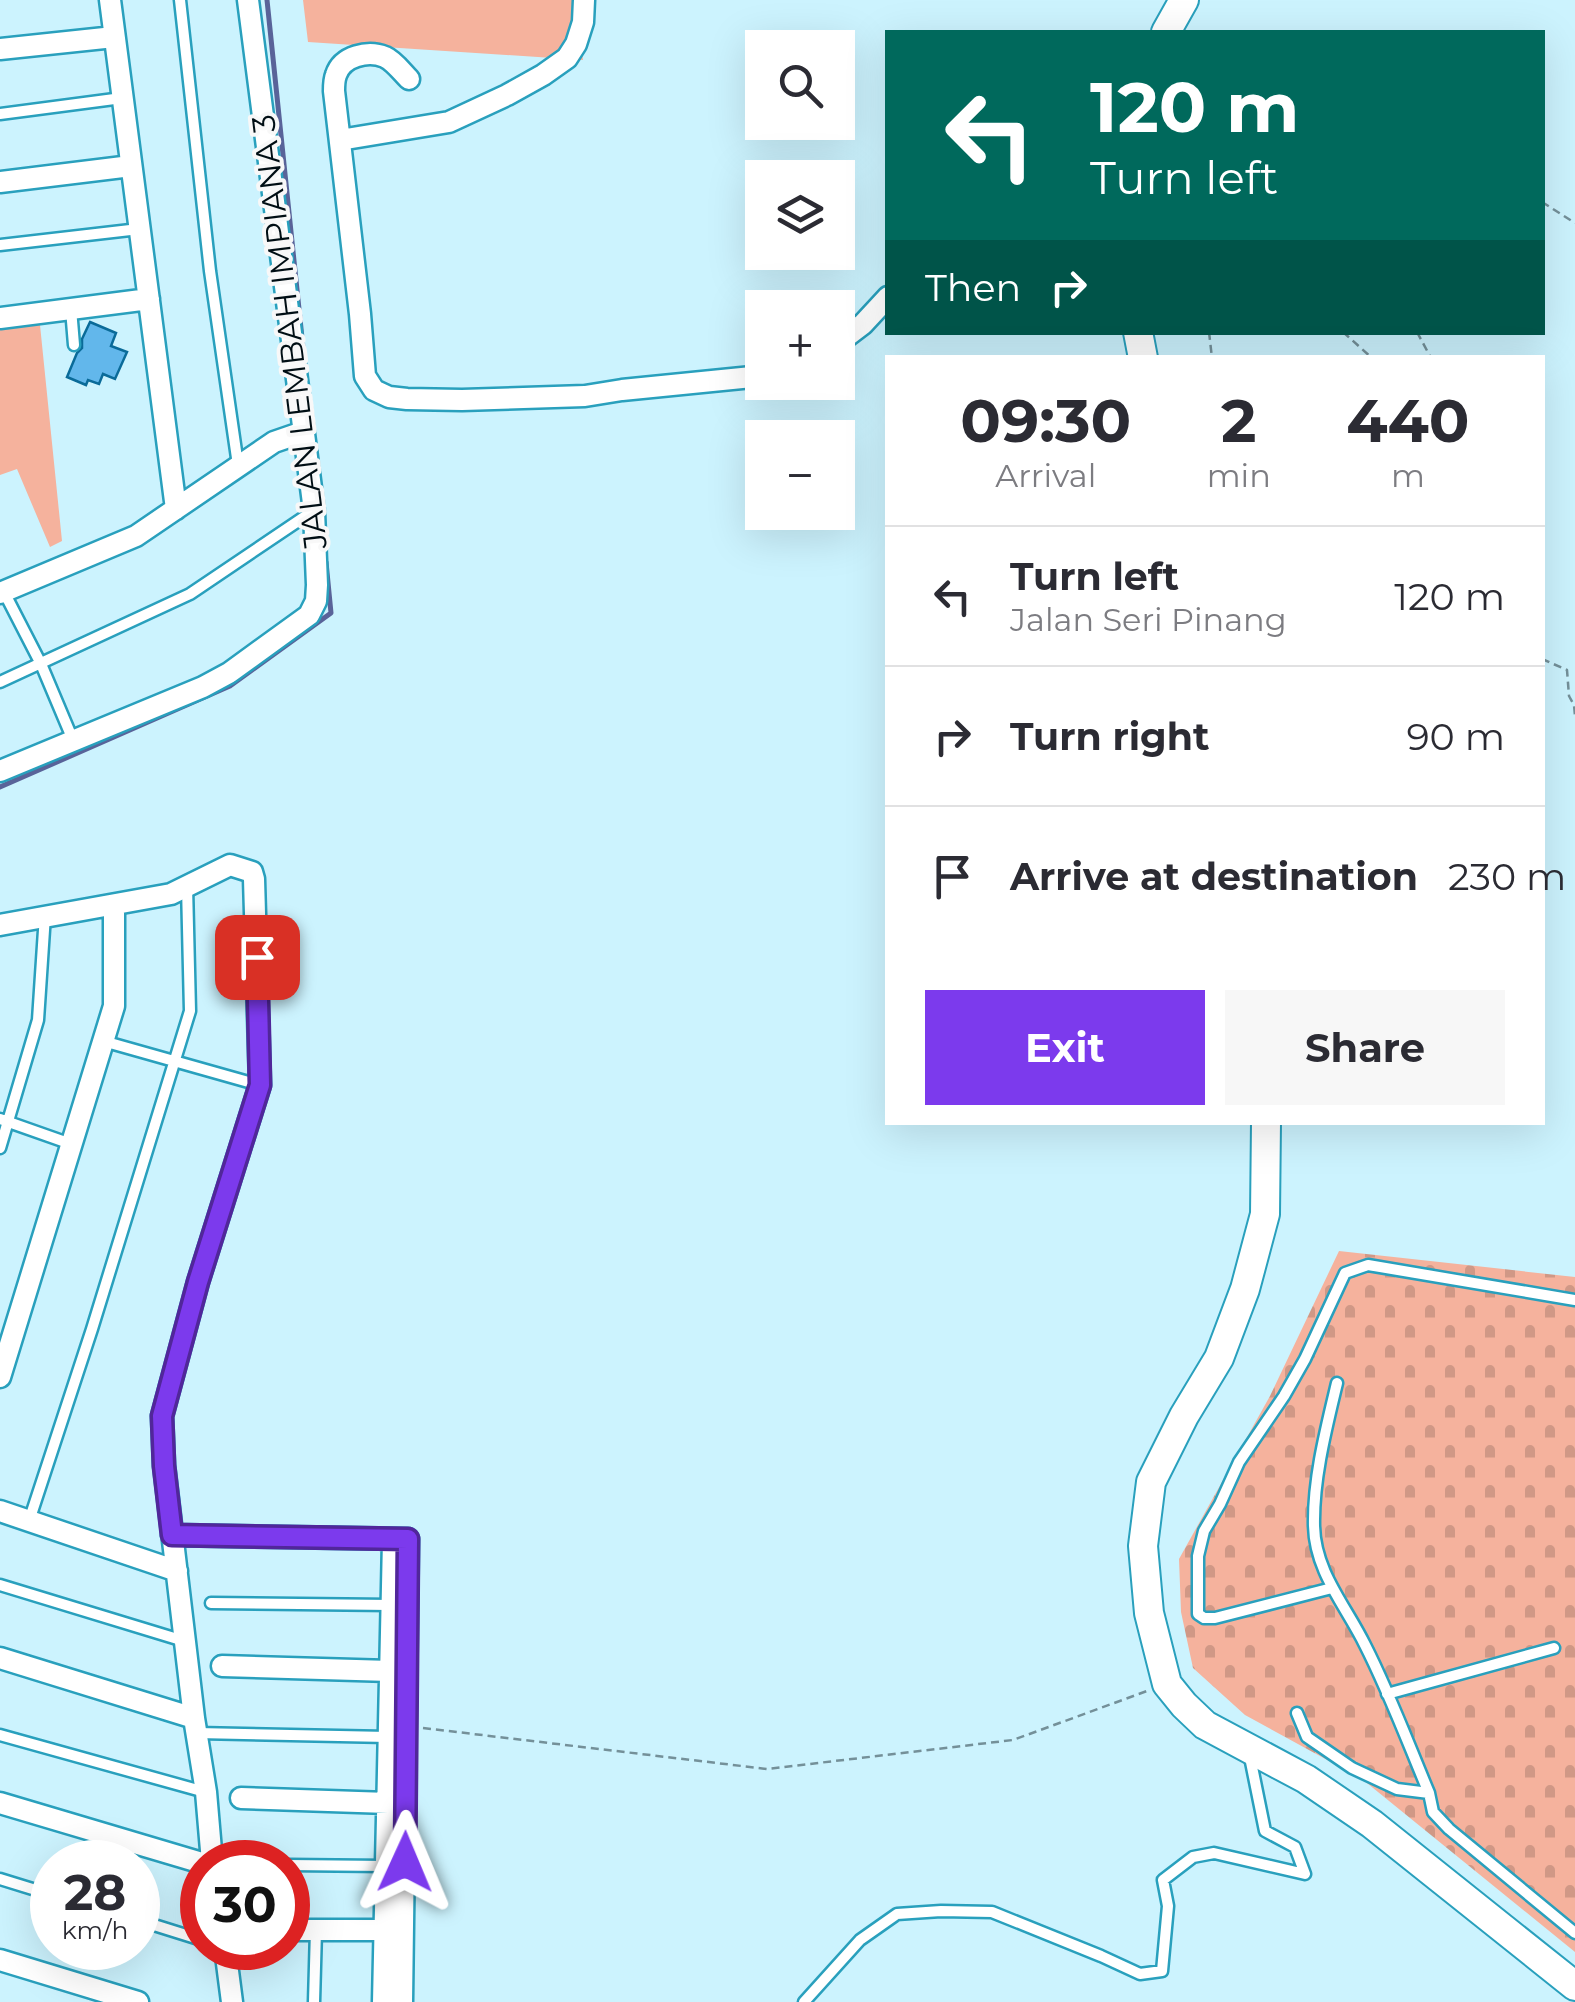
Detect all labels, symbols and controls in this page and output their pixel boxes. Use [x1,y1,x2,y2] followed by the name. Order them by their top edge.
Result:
[745,30,855,530] map controls
[745,30,855,140] button: search
[1090,64,1300,150] text: 120 m
[925,70,1055,200] icon: left
[243,112,335,553] street label: JALAN LEMBAH IMPIANA 3
[1090,150,1278,205] text: Turn left
[745,160,855,270] button: layers
[1041,260,1096,315] icon: right
[925,264,1021,311] text: Then
[745,290,855,400] button: +
[960,384,1131,457] text: 09:30
[1221,384,1256,457] text: 2
[1346,384,1470,457] text: 440
[745,420,855,530] button: −
[995,456,1096,495] text: Arrival
[1207,456,1271,495] text: min
[1391,456,1425,495] text: m
[1010,553,1179,600] text: Turn left
[925,569,980,624] icon: left
[1394,573,1505,620] text: 120 m
[1010,600,1287,639] text: Jalan Seri Pinang
[925,709,980,764] icon: right
[1010,713,1209,760] text: Turn right
[1406,713,1505,760] text: 90 m
[925,849,980,904] icon: arrive
[1010,853,1418,900] text: Arrive at destination
[1448,853,1566,900] text: 230 m
[215,915,300,1000] pin
[230,930,285,985] icon: arrive
[925,990,1205,1105] button: Exit
[1225,990,1505,1105] button: Share
[353,1810,457,1914] position arrow
[180,1840,310,1970] speed limit sign: 30
[64,1862,126,1923] text: 28
[62,1915,128,1945] text: km/h

